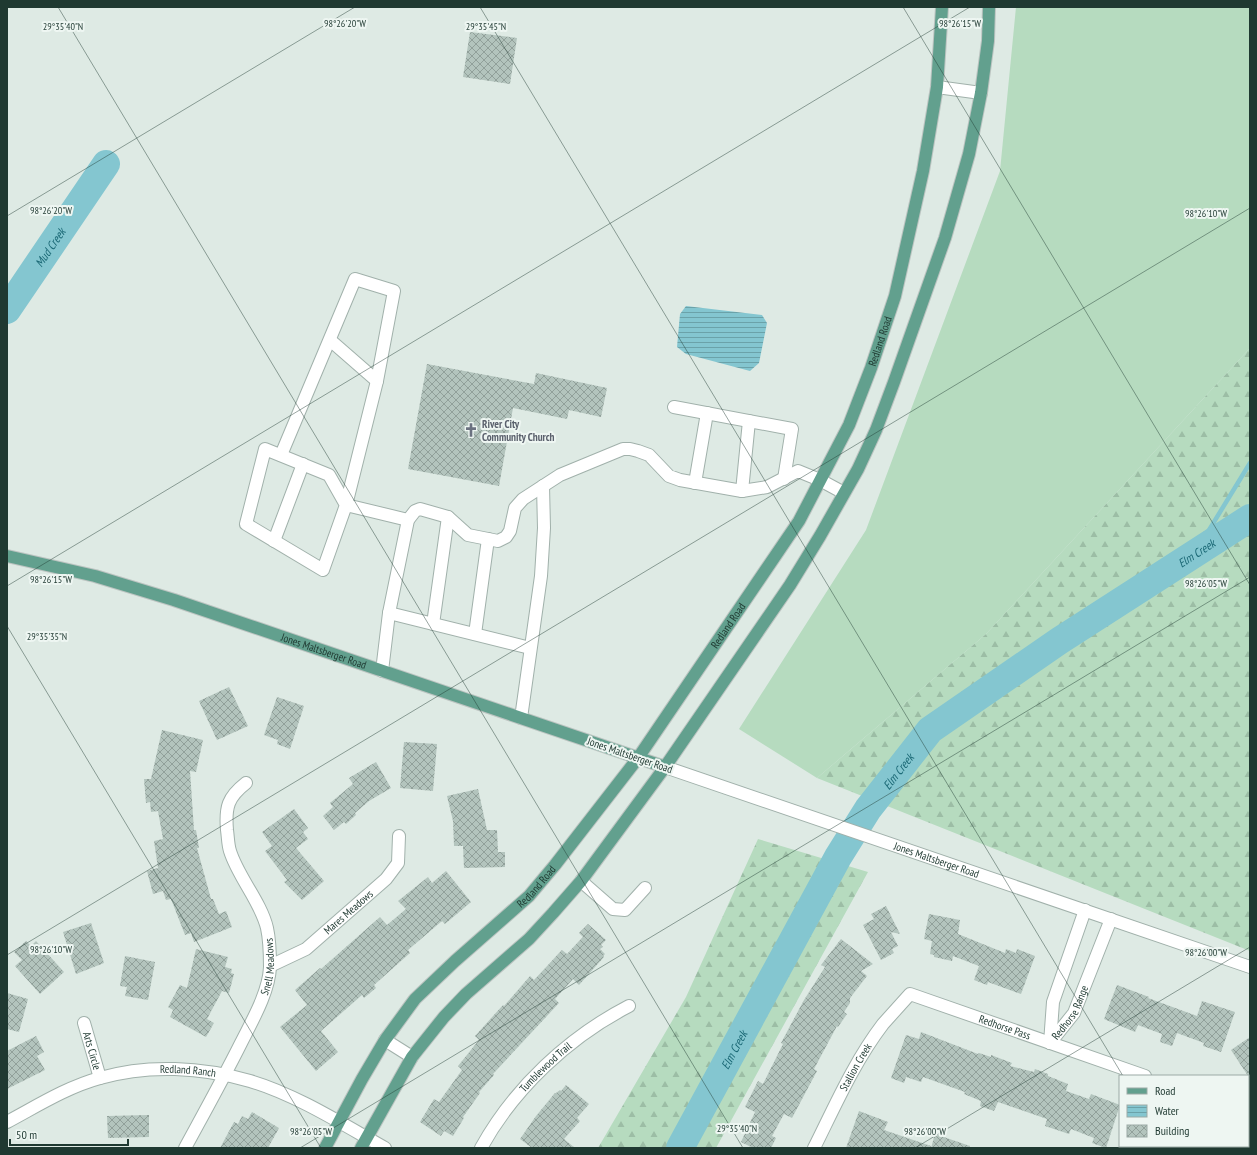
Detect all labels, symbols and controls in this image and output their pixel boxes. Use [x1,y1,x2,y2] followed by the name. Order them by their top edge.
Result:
[324,17,366,30] text: 98°26'20"W
[939,17,981,30] text: 98°26'15"W
[43,20,83,33] text: 29°35'40"N
[466,20,506,33] text: 29°35'45"N
[30,204,72,217] text: 98°26'20"W
[1185,207,1227,220] text: 98°26'10"W
[31,224,69,269] water label: Mud Creek
[865,314,895,368] street label: Redland Road
[482,417,555,444] place label: River City Community Church
[463,422,479,438] church icon: River City Community Church
[1175,534,1219,570] water label: Elm Creek
[30,573,72,586] text: 98°26'15"W
[1185,577,1227,590] text: 98°26'05"W
[708,600,748,651] street label: Redland Road
[27,630,67,643] text: 29°35'35"N
[278,630,369,672] street label: Jones Maltsberger Road
[585,734,675,776] street label: Jones Maltsberger Road
[879,749,917,792] water label: Elm Creek
[891,838,981,881] street label: Jones Maltsberger Road
[514,862,559,910] street label: Redland Road
[321,887,376,937] street label: Mares Meadows
[257,937,277,997] street label: Snell Meadows
[30,943,72,956] text: 98°26'10"W
[1185,946,1227,959] text: 98°26'00"W
[1049,983,1091,1042] street label: Redhorse Range
[977,1012,1033,1043] street label: Redhorse Pass
[717,1027,751,1071] water label: Elm Creek
[80,1030,104,1072] street label: Arts Circle
[516,1039,575,1095] street label: Tumblewood Trail
[836,1040,875,1093] street label: Stallion Creek
[160,1062,217,1080] street label: Redland Ranch
[1119,1075,1249,1147] legend
[1155,1083,1175,1098] text: Road
[1155,1103,1180,1118] text: Water
[10,1121,128,1147] scale bar
[717,1122,757,1135] text: 29°35'40"N
[1155,1123,1190,1138] text: Building
[290,1125,332,1138] text: 98°26'05"W
[904,1125,946,1138] text: 98°26'00"W
[16,1127,37,1142] text: 50 m

